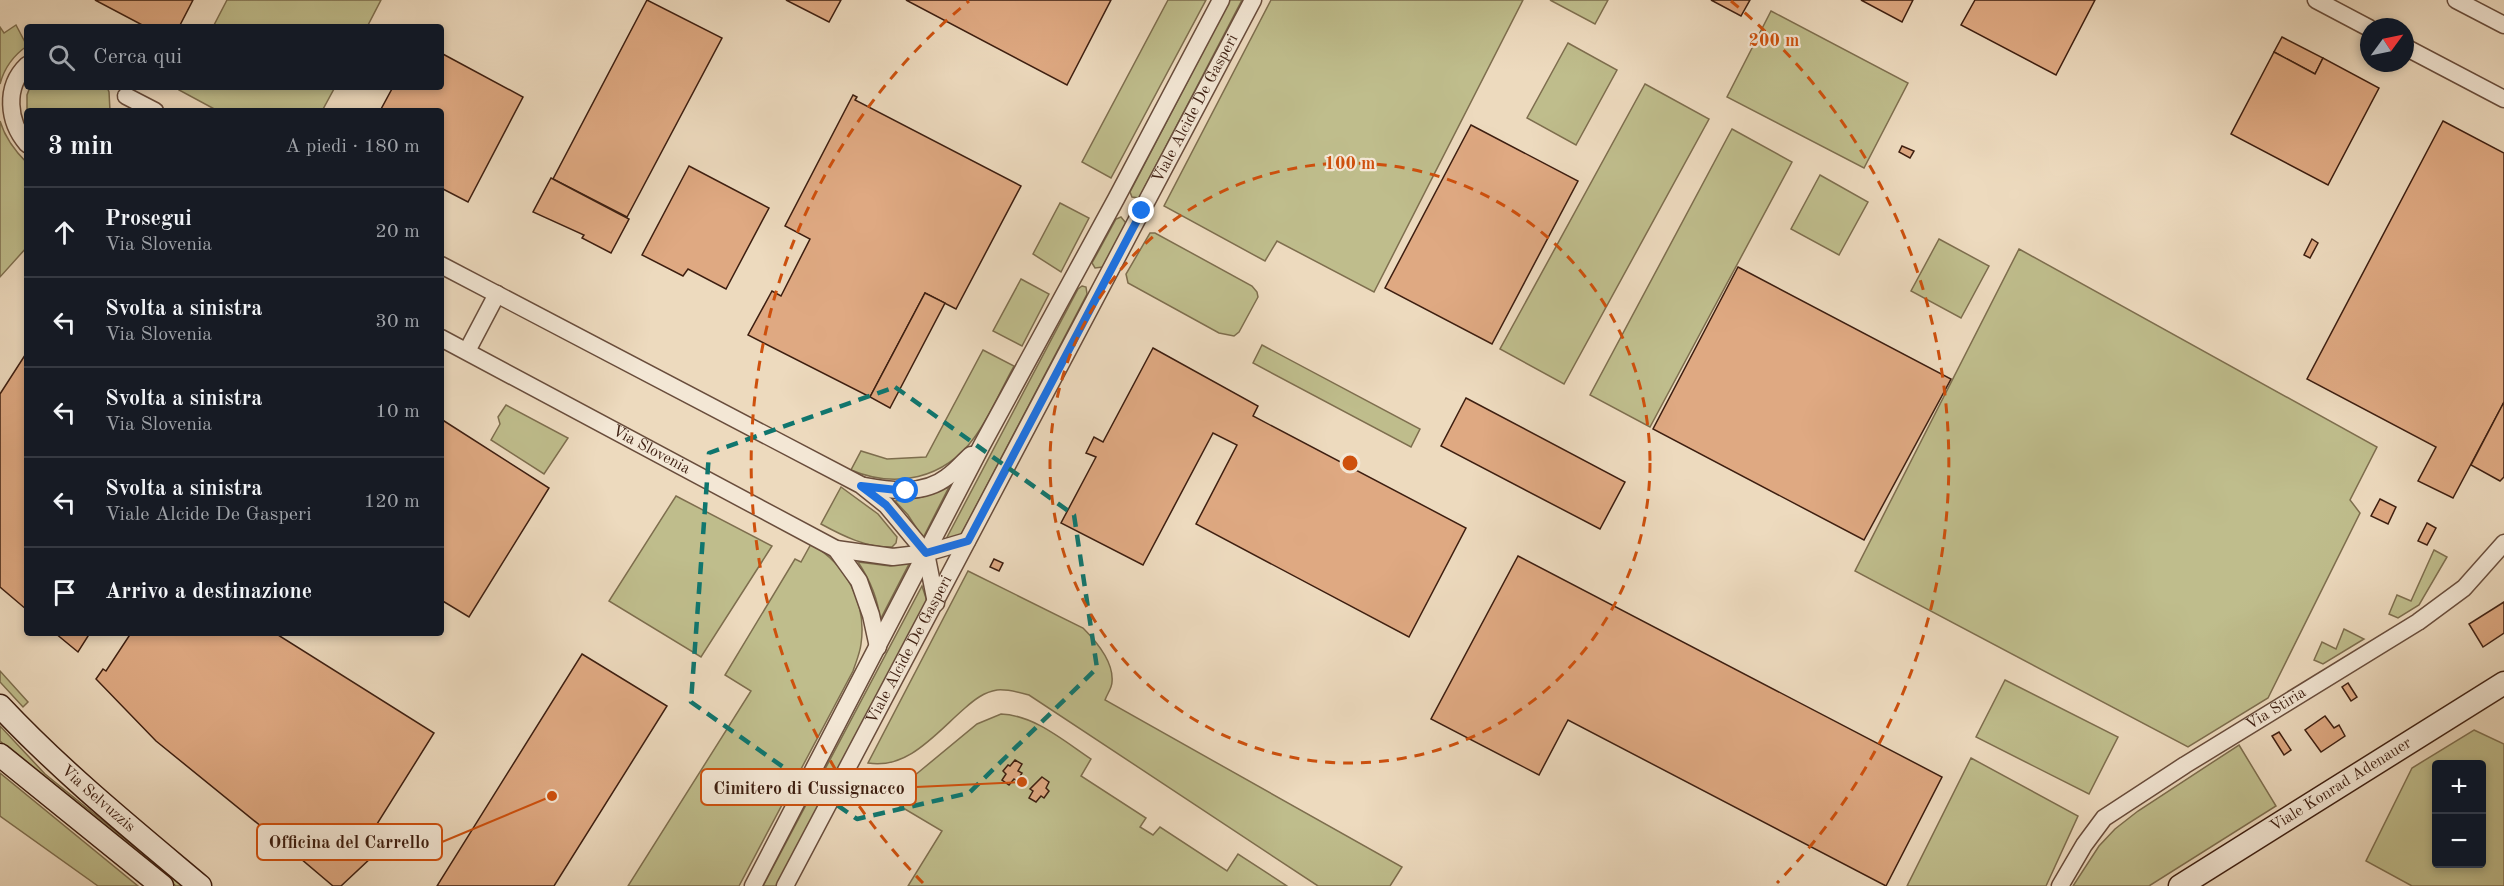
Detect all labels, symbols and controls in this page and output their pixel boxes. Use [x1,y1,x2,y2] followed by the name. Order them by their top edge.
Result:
[2360,18,2414,72] north arrow
[24,24,444,90] search box
[1150,32,1241,186] street label: Viale Alcide De Gasperi
[1749,32,1799,50] text: 200 m
[45,41,78,74] icon: search
[93,46,182,68] text: Cerca qui
[48,134,113,160] text: 3 min
[285,137,420,157] text: A piedi · 180 m
[1325,155,1375,173] text: 100 m
[1128,197,1154,223] route end
[105,208,192,230] text: Prosegui
[48,216,81,249] icon: ahead
[375,222,420,242] text: 20 m
[105,235,212,255] text: Via Slovenia
[105,298,263,320] text: Svolta a sinistra
[48,306,81,339] icon: left
[375,312,420,332] text: 30 m
[105,325,212,345] text: Via Slovenia
[105,388,263,410] text: Svolta a sinistra
[48,396,81,429] icon: left
[375,402,420,422] text: 10 m
[105,415,212,435] text: Via Slovenia
[609,423,693,477] street label: Via Slovenia
[1340,453,1360,473] centre of rings
[892,477,918,503] route start
[105,478,263,500] text: Svolta a sinistra
[48,486,81,519] icon: left
[364,492,420,512] text: 120 m
[105,505,312,525] text: Viale Alcide De Gasperi
[864,573,955,727] street label: Viale Alcide De Gasperi
[48,576,81,609] icon: arrive
[105,581,312,603] text: Arrivo a destinazione
[2244,685,2309,733] street label: Via Stiria
[2268,735,2415,835] street label: Viale Konrad Adenauer
[2432,760,2486,868] map controls
[2432,760,2486,814] button: +
[58,762,138,835] street label: Via Selvuzzis
[701,769,916,805] callout: Cimitero di Cussignacco
[713,780,905,798] text: Cimitero di Cussignacco
[2432,814,2486,868] button: −
[257,824,442,860] callout: Officina del Carrello
[268,834,430,852] text: Officina del Carrello

